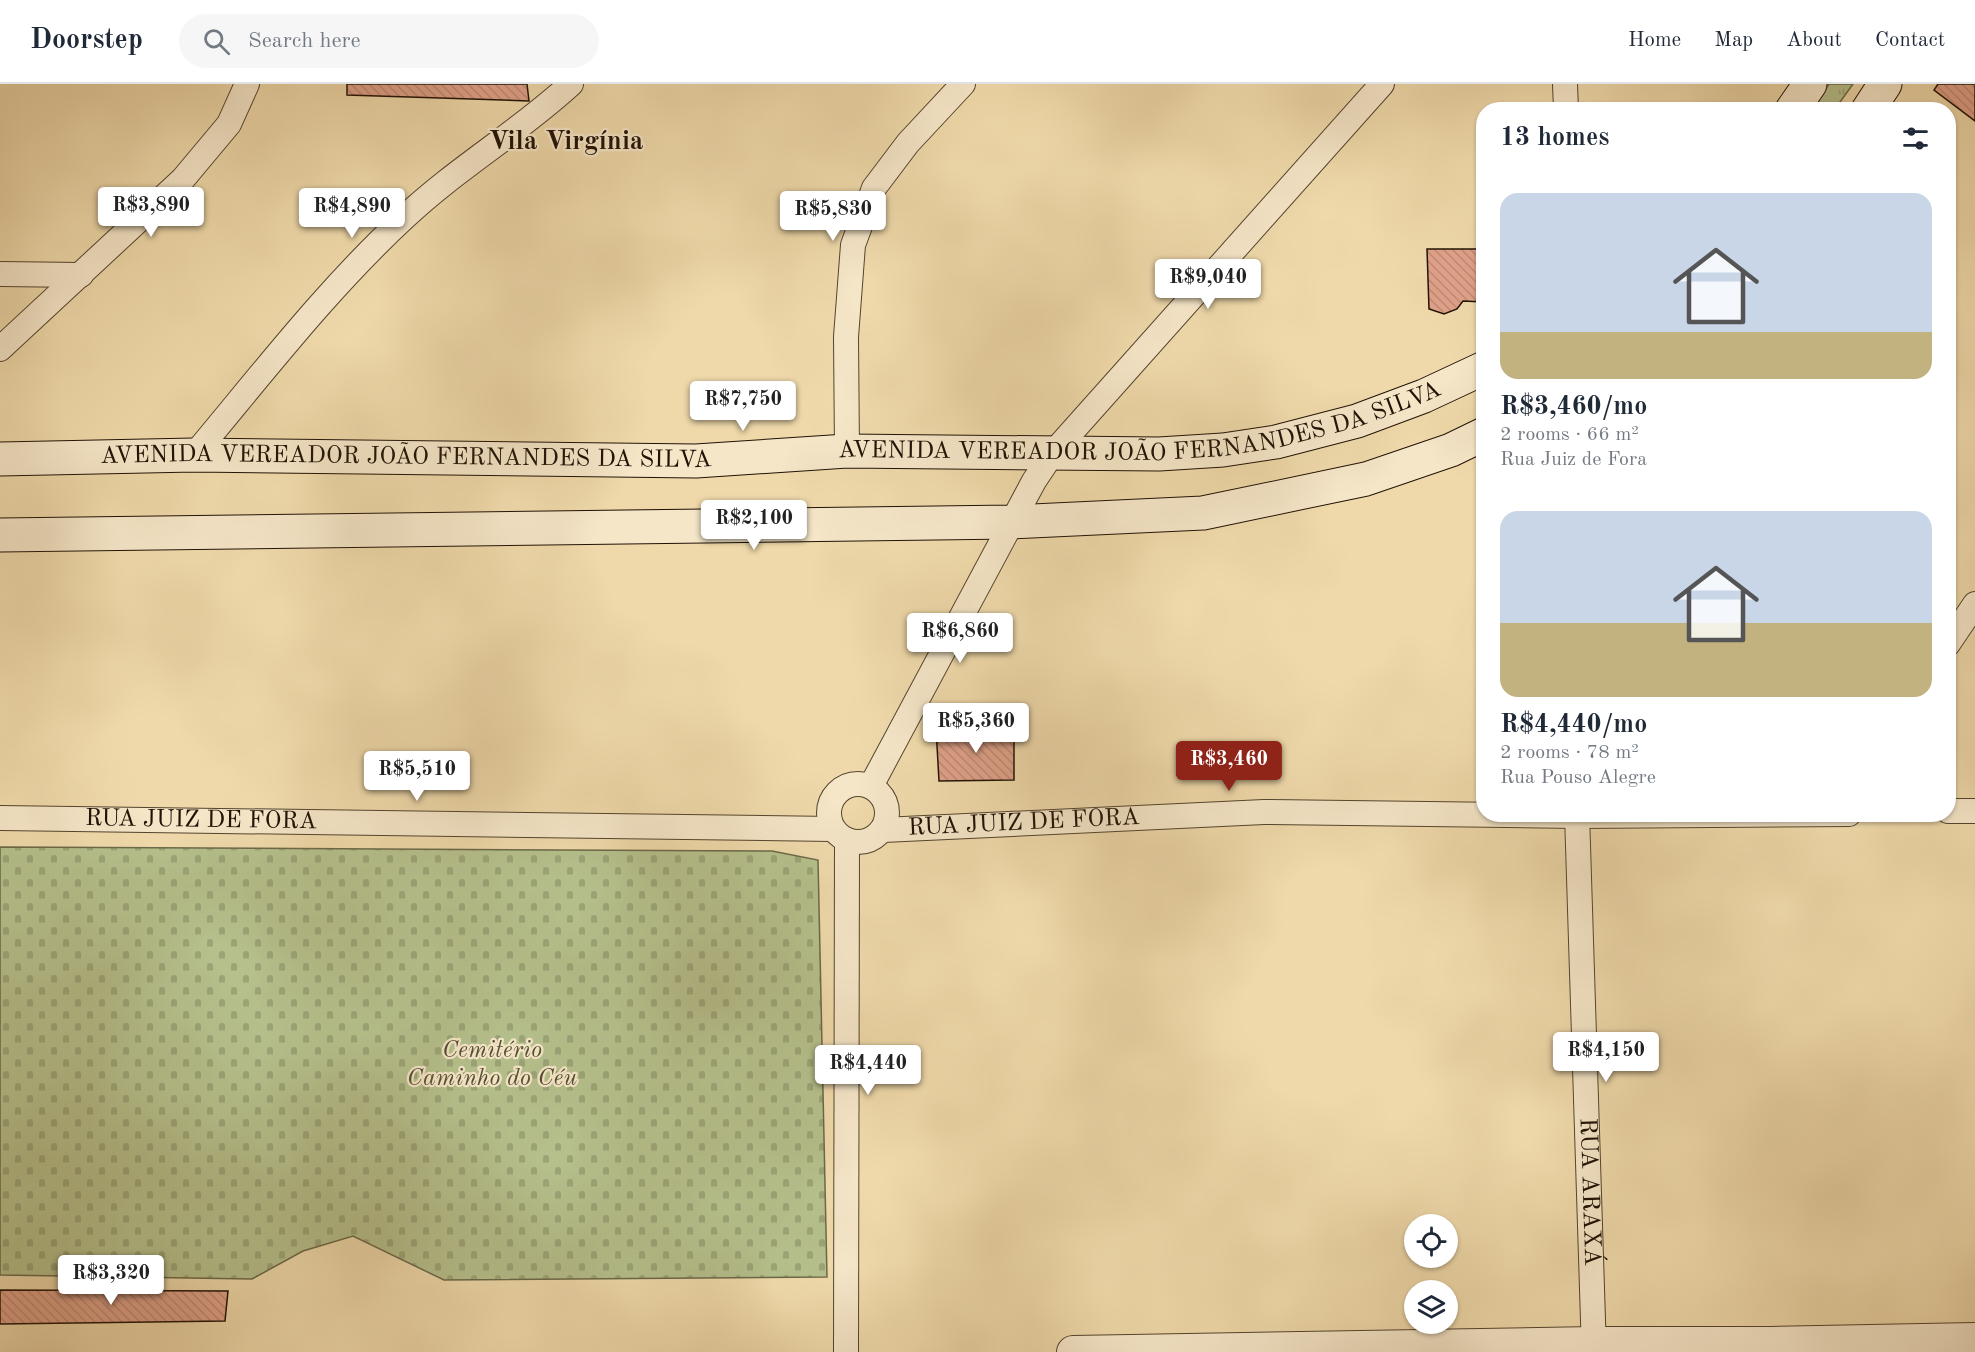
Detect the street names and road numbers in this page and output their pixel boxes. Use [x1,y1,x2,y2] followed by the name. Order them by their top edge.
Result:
[837,378,1445,466] street label: AVENIDA VEREADOR JOÃO FERNANDES DA SILVA
[100,441,713,473] street label: AVENIDA VEREADOR JOÃO FERNANDES DA SILVA
[907,806,1140,841] street label: RUA JUIZ DE FORA
[85,807,317,834] street label: RUA JUIZ DE FORA
[1575,1117,1607,1266] street label: RUA ARAXÁ

